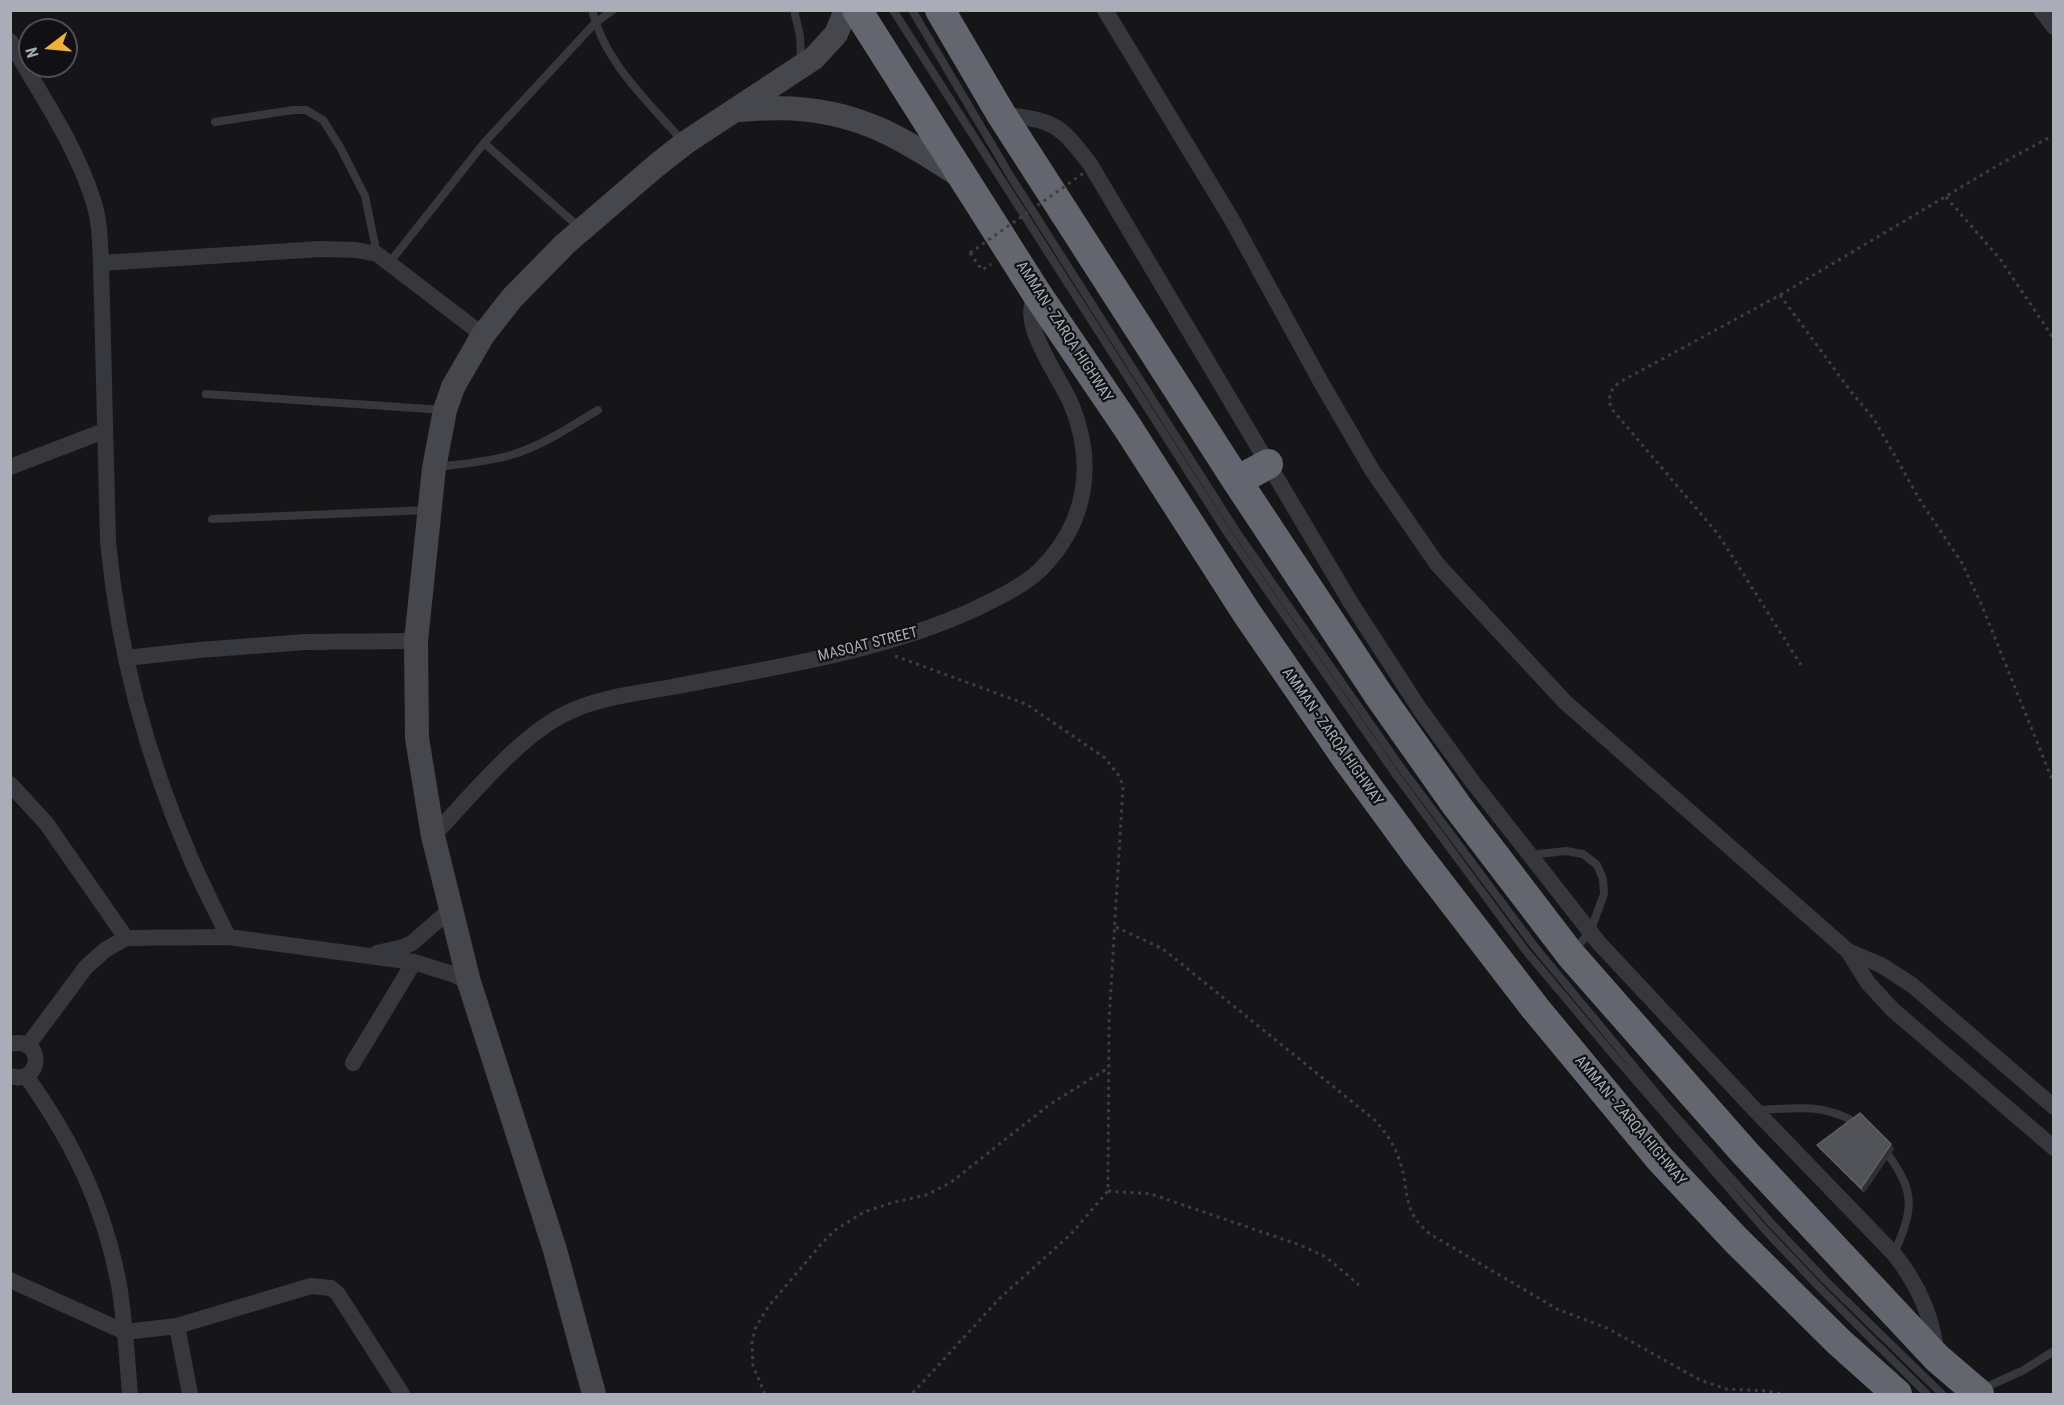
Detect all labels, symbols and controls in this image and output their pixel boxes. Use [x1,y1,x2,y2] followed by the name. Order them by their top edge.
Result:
[18,18,78,78] north arrow
[22,45,43,60] text: N
[1012,258,1116,406] street label: AMMAN - ZARQA HIGHWAY
[816,624,920,666] street label: MASQAT STREET
[1278,665,1386,809] street label: AMMAN - ZARQA HIGHWAY
[1570,1052,1690,1190] street label: AMMAN - ZARQA HIGHWAY

